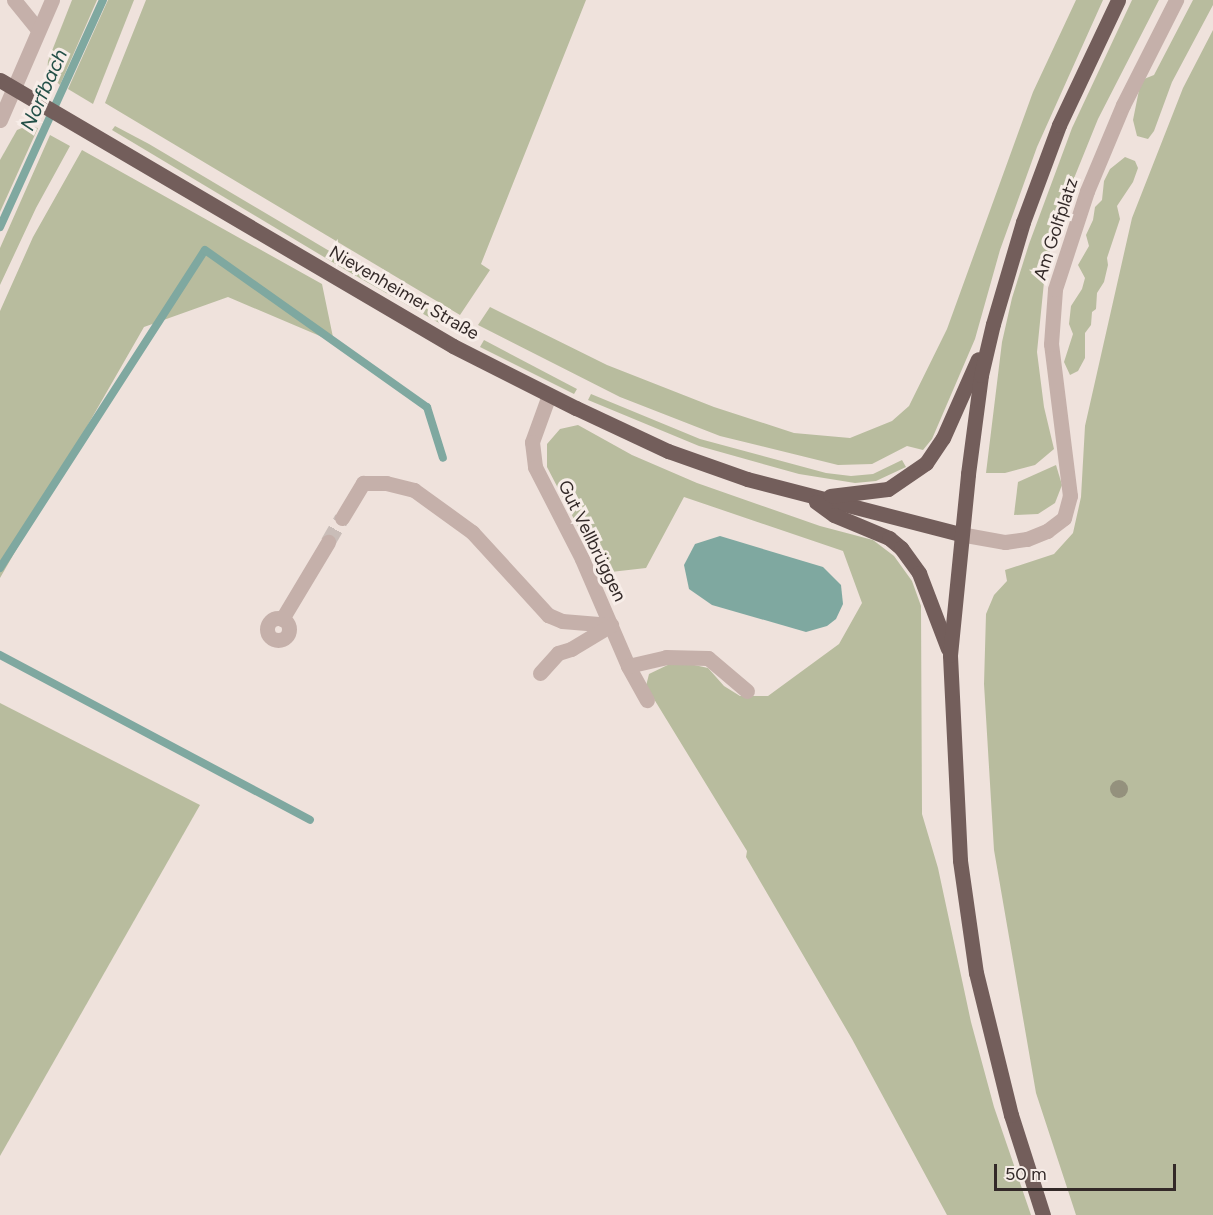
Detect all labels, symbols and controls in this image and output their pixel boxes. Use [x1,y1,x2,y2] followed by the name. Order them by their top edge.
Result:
[15,45,73,135] water label: Norfbach
[1029,175,1083,283] street label: Am Golfplatz
[325,241,483,345] street label: Nievenheimer Straße
[553,477,631,605] street label: Gut Vellbrüggen
[997,1152,1178,1190] scale bar
[1005,1163,1047,1185] text: 50 m

